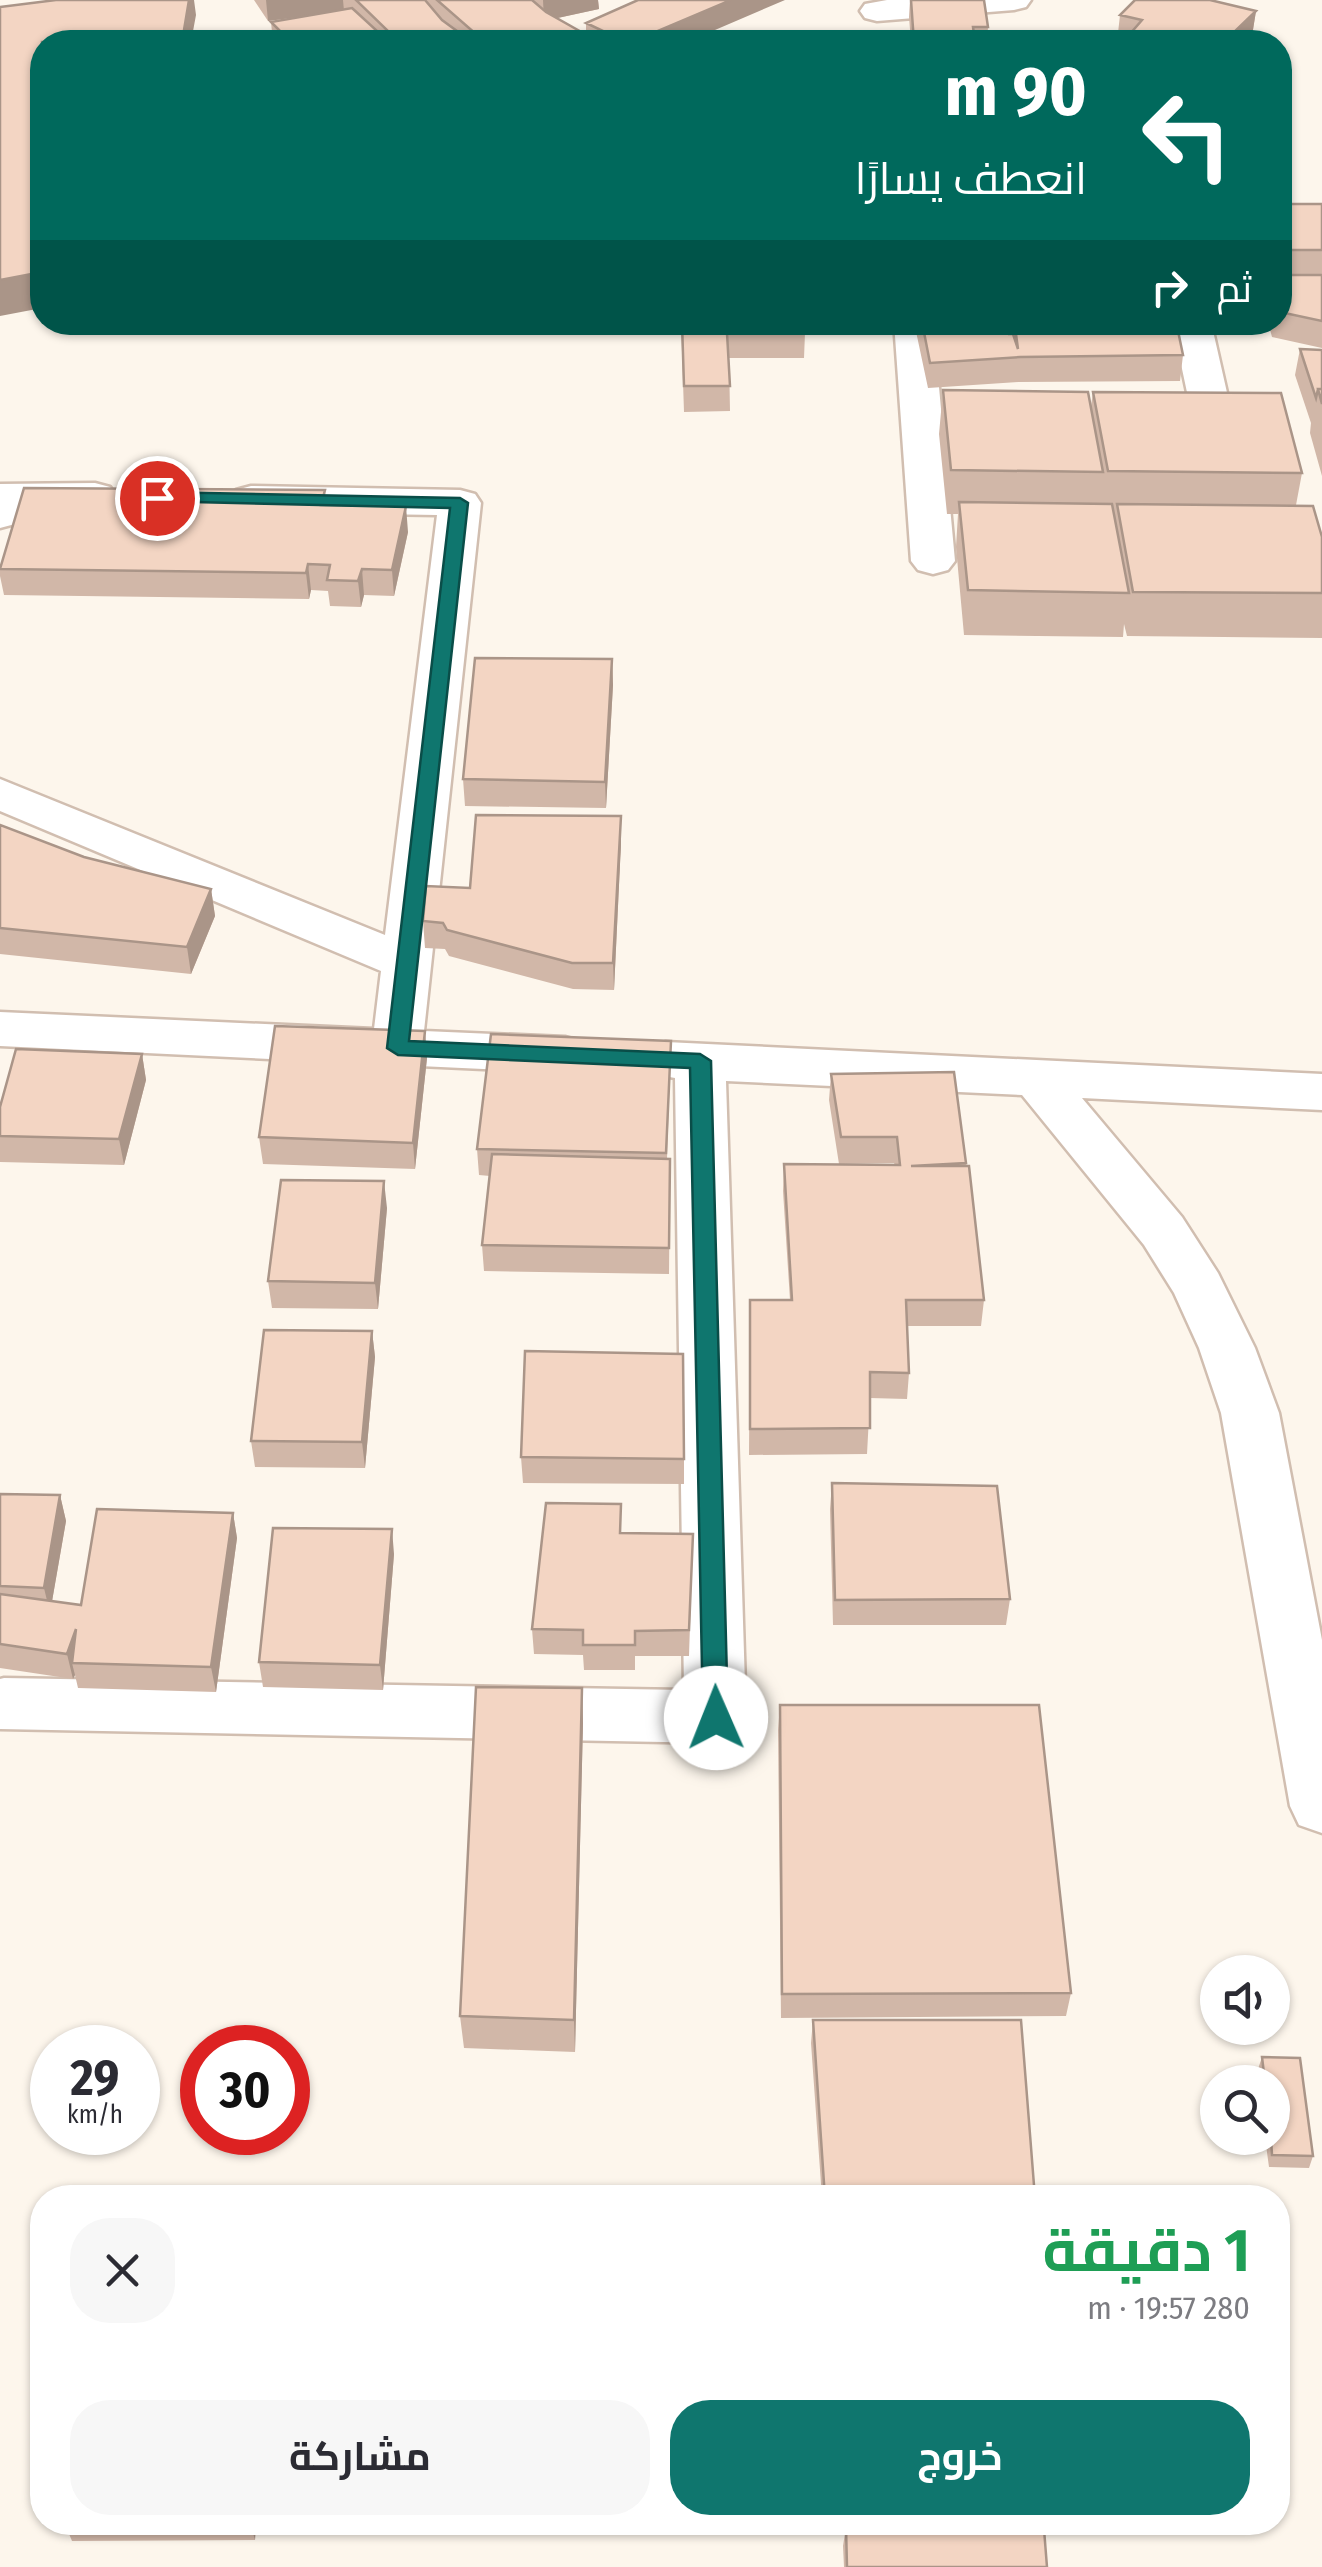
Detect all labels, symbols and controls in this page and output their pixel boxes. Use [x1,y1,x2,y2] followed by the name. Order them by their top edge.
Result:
[945,50,1087,134] text: 90 m
[1122,70,1252,200] icon: left
[855,152,1087,206] text: انعطف يسارًا
[1142,260,1197,315] icon: right
[1217,266,1252,312] text: ثم
[115,456,200,541] pin
[130,471,185,526] icon: arrive
[664,1666,768,1770] position arrow
[1200,1955,1290,2155] map controls
[1200,1955,1290,2045] button: sound
[180,2025,310,2155] speed limit sign: 30
[71,2048,119,2108] text: 29
[1200,2065,1290,2155] button: search
[67,2100,123,2130] text: km/h
[1043,2215,1250,2287] text: 1 دقيقة
[70,2218,175,2323] button: close
[1087,2289,1250,2327] text: 280 m · 19:57
[70,2400,650,2515] button: مشاركة
[670,2400,1250,2515] button: خروج

